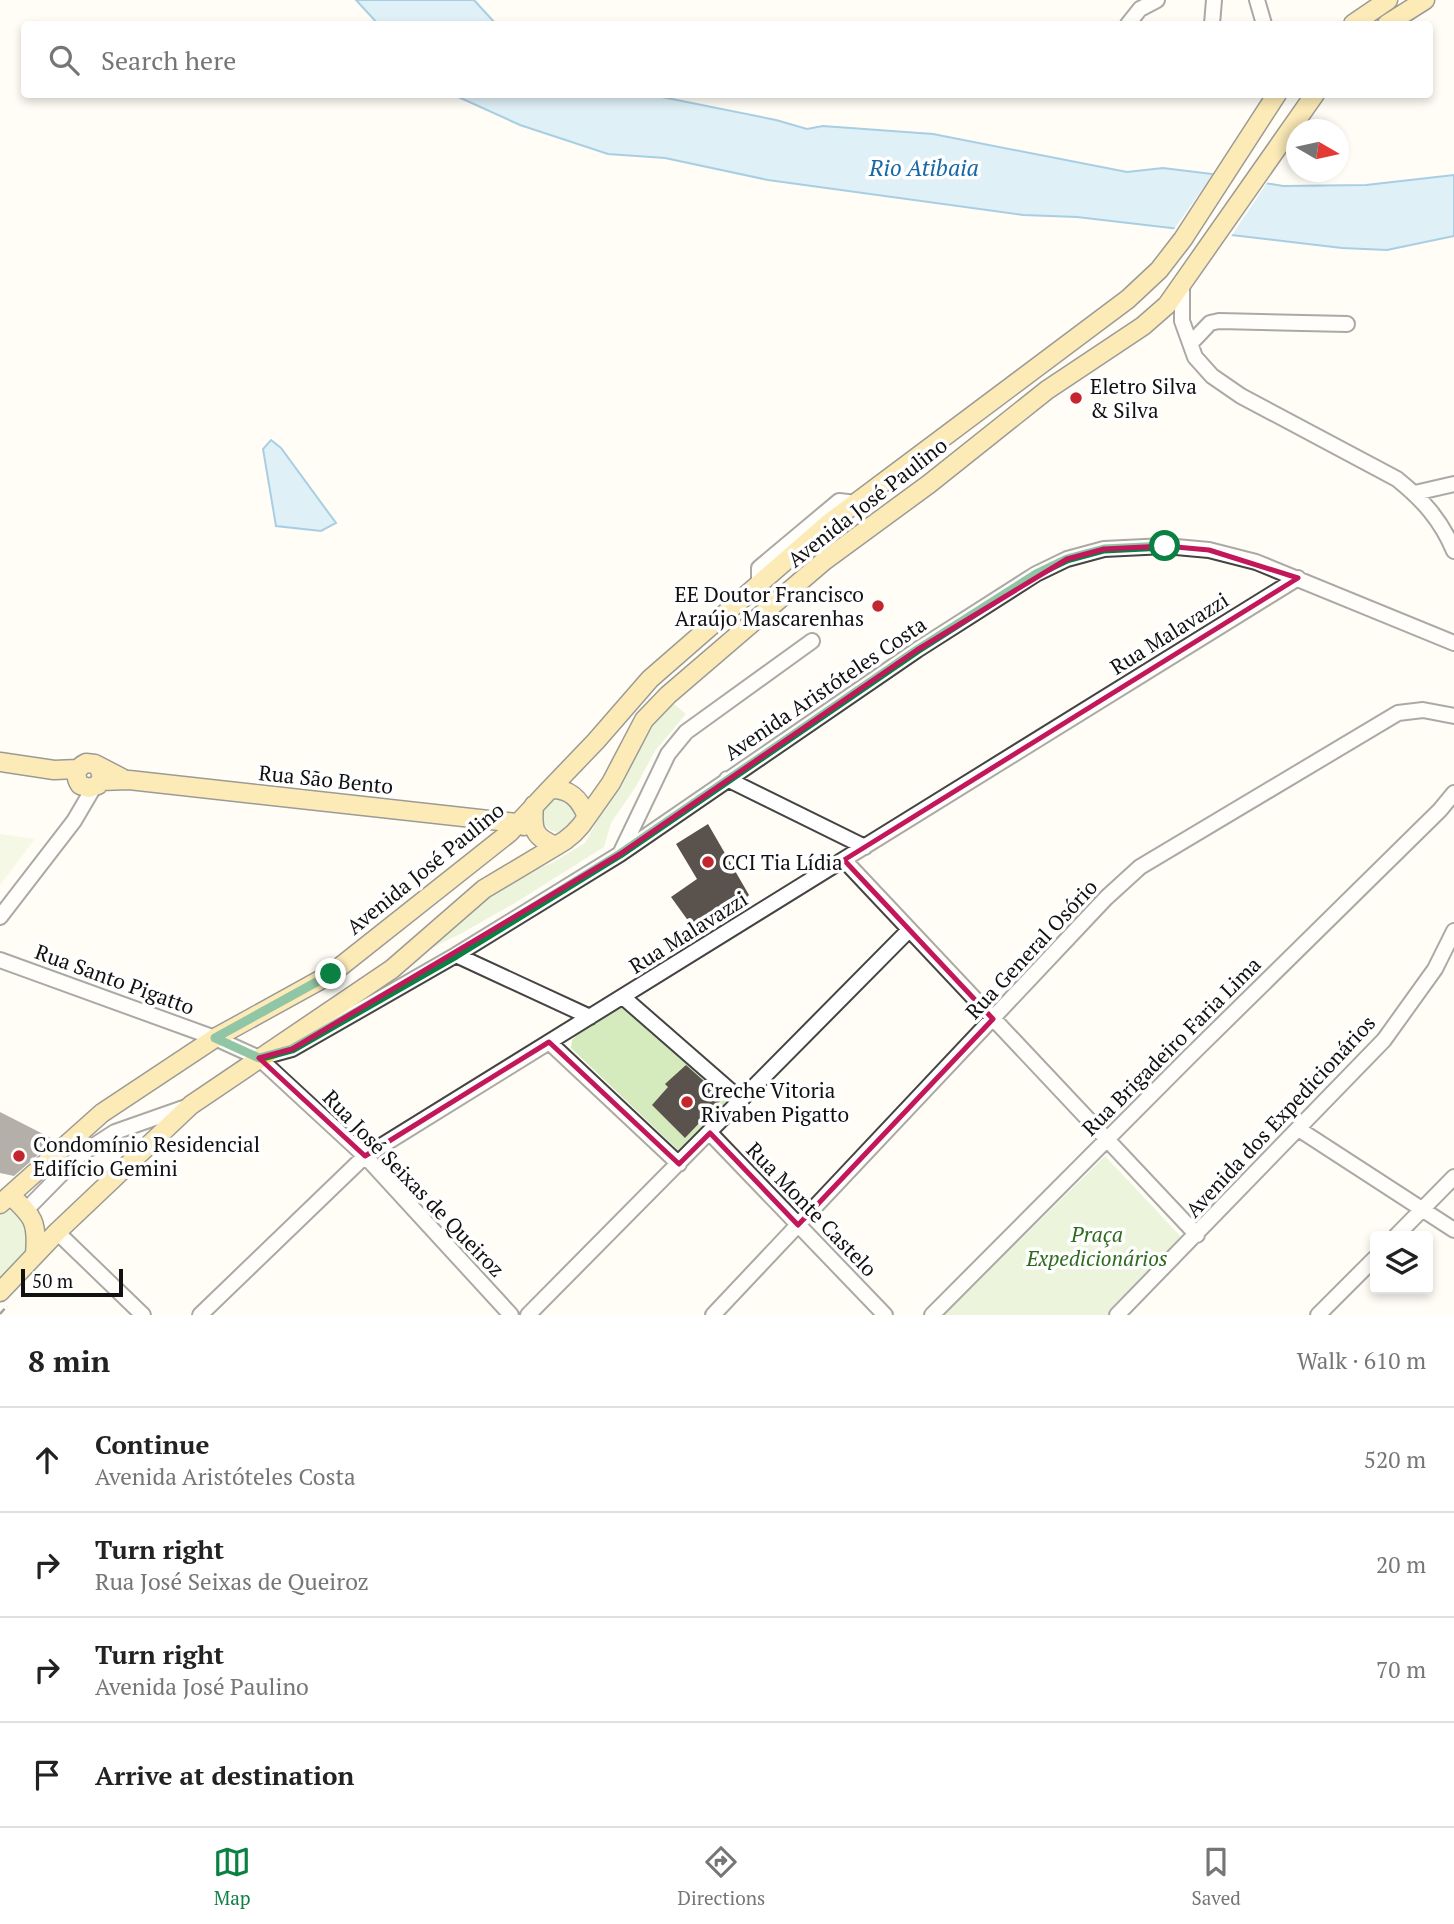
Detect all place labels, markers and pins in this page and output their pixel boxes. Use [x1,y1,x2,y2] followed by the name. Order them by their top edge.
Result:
[1090,372,1197,424] place label: Eletro Silva & Silva
[1068,390,1084,406] marker: Eletro Silva & Silva
[675,580,864,632] place label: EE Doutor Francisco Araújo Mascarenhas
[870,598,886,614] marker: EE Doutor Francisco Araújo Mascarenhas
[722,848,843,876] place label: CCI Tia Lídia
[700,854,716,870] marker: CCI Tia Lídia
[701,1076,849,1128] place label: Creche Vitoria Rivaben Pigatto
[679,1094,695,1110] marker: Creche Vitoria Rivaben Pigatto
[33,1130,260,1182] place label: Condomínio Residencial Edifício Gemini
[11,1148,27,1164] marker: Condomínio Residencial Edifício Gemini

